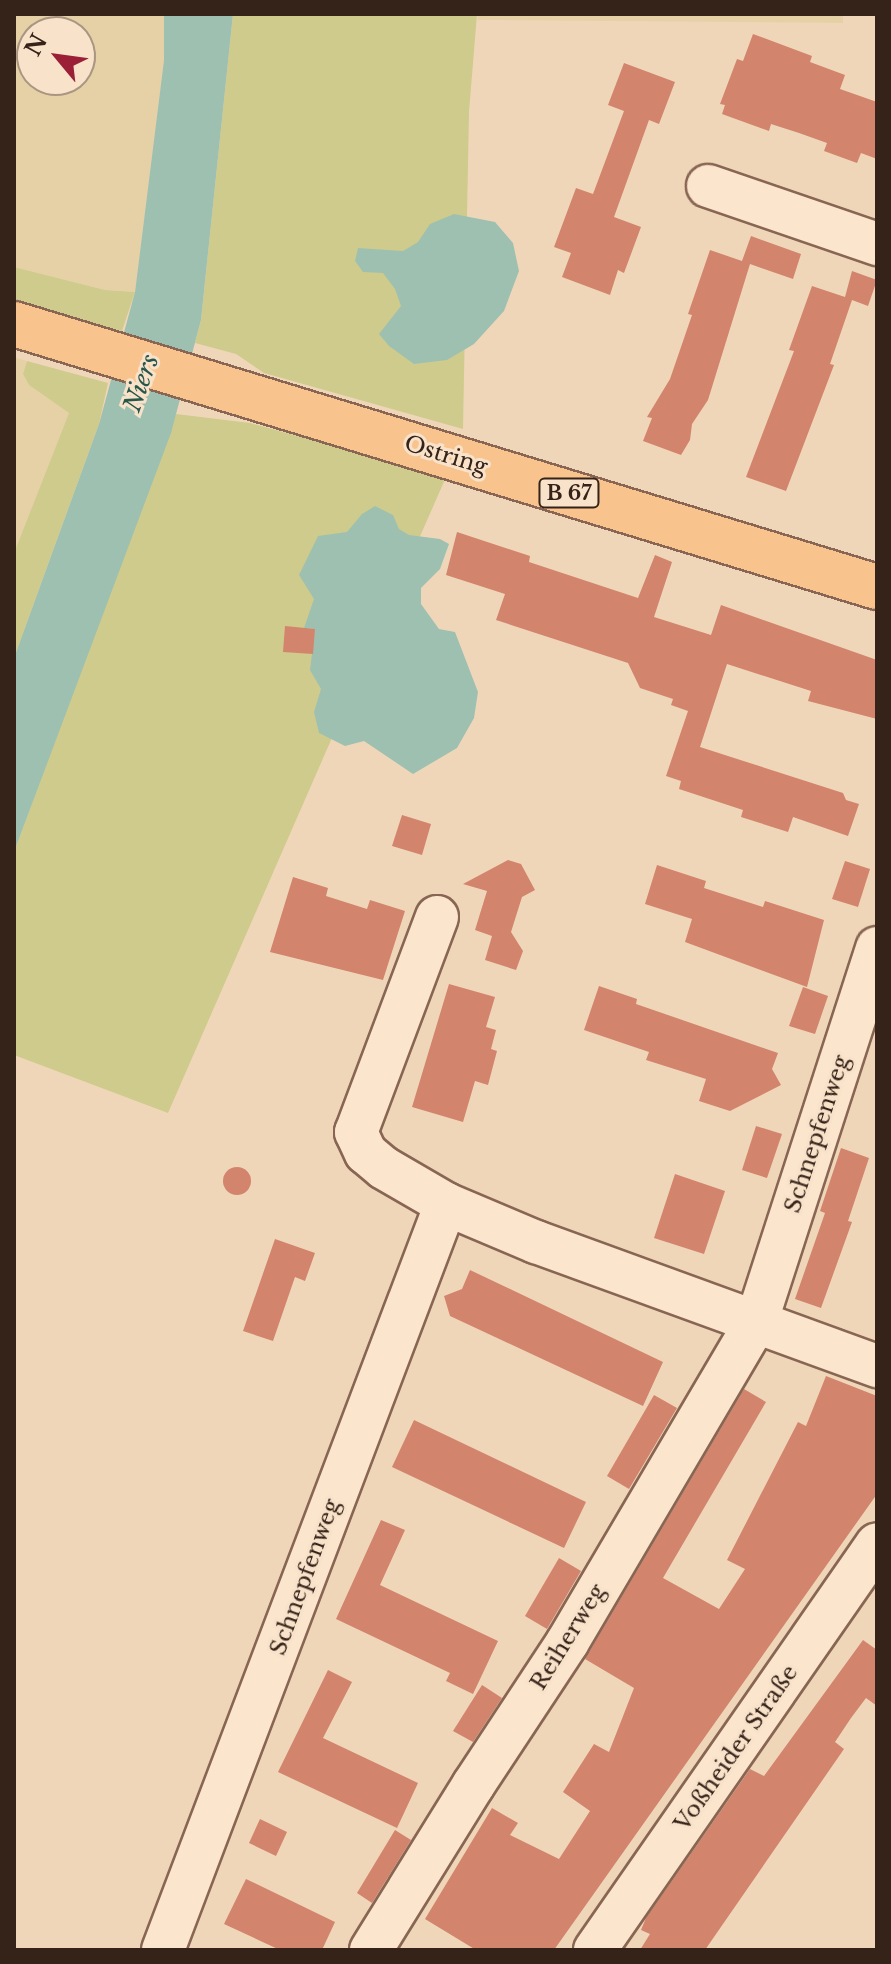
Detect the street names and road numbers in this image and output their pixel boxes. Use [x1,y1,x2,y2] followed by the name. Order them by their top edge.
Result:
[401,430,491,480] street label: Ostring
[537,477,601,509] road number: B 67
[779,1052,855,1216] street label: Schnepfenweg
[265,1495,345,1659] street label: Schnepfenweg
[525,1579,611,1695] street label: Reiherweg
[669,1660,803,1836] street label: Voßheider Straße

